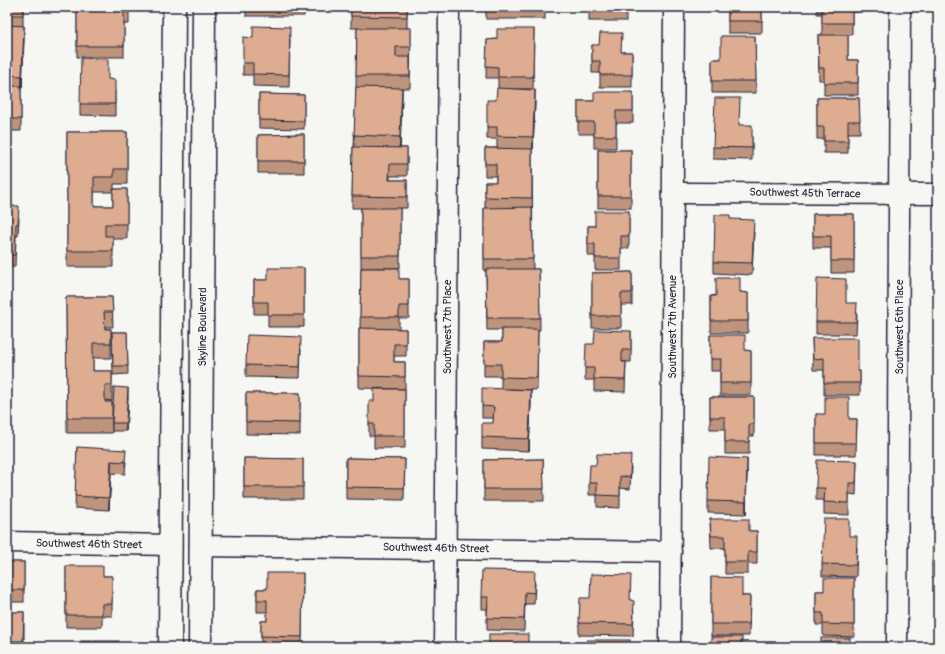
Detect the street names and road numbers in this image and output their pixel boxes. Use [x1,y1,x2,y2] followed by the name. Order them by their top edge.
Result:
[749,186,861,200] street label: Southwest 45th Terrace
[666,275,679,379] street label: Southwest 7th Avenue
[441,279,454,374] street label: Southwest 7th Place
[893,279,906,375] street label: Southwest 6th Place
[196,287,209,367] street label: Skyline Boulevard
[36,537,143,551] street label: Southwest 46th Street
[383,541,490,555] street label: Southwest 46th Street

